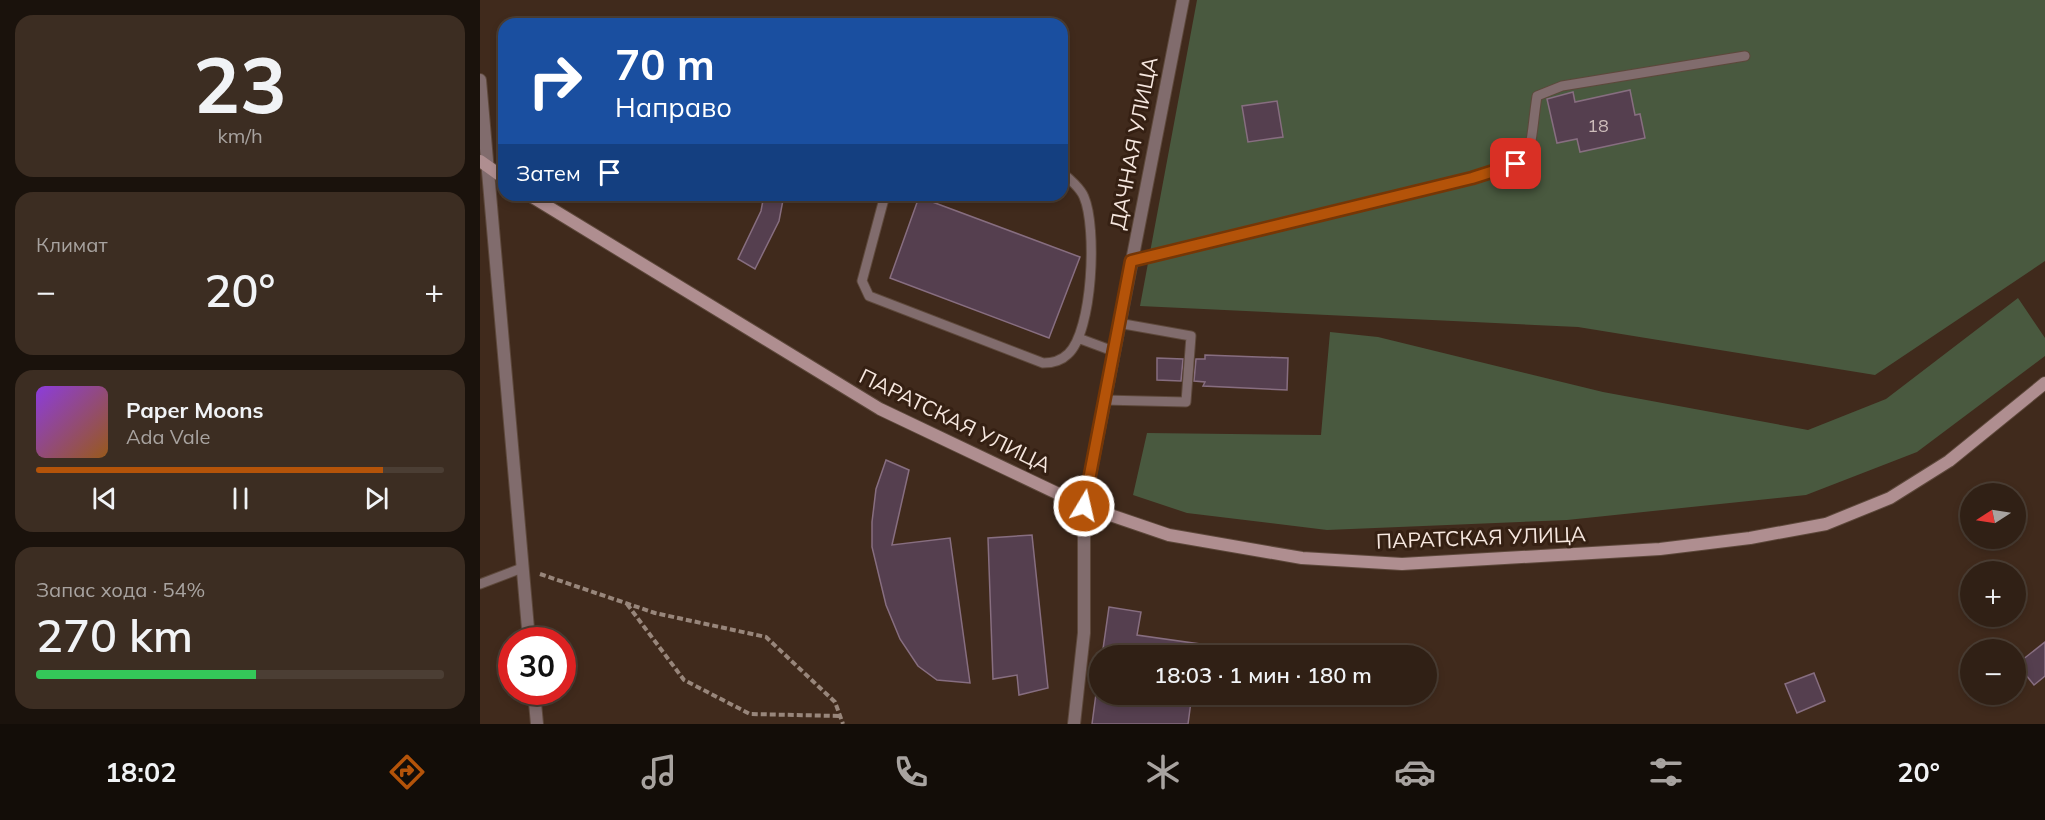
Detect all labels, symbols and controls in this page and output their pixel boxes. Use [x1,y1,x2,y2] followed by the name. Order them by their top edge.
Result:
[193,35,287,133] text: 23
[615,38,715,91] text: 70 m
[516,42,594,120] icon: right
[1104,54,1163,231] street label: ДАЧНАЯ УЛИЦА
[615,90,732,124] text: Направо
[1587,114,1609,137] house number: 18
[217,123,263,148] text: km/h
[1490,138,1541,189] pin
[1499,147,1532,180] icon: arrive
[593,156,626,189] icon: arrive
[516,159,581,187] text: Затем
[36,232,108,257] text: Климат
[205,262,275,318] text: 20°
[36,270,56,311] text: −
[424,270,444,311] text: +
[855,362,1056,478] street label: ПАРАТСКАЯ УЛИЦА
[126,396,264,424] text: Paper Moons
[126,424,210,449] text: Ada Vale
[1052,474,1116,538] position arrow
[88,482,121,515] icon: previous
[224,482,257,515] icon: pause
[360,482,393,515] icon: next
[1960,483,2026,549] north arrow
[1960,483,2026,705] map controls
[1375,520,1587,554] street label: ПАРАТСКАЯ УЛИЦА
[1960,561,2026,627] button: +
[36,577,205,602] text: Запас хода · 54%
[36,607,193,663] text: 270 km
[498,627,576,705] speed limit sign: 30
[1960,639,2026,705] button: −
[1154,661,1372,689] text: 18:03 · 1 мин · 180 m
[386,751,428,793] icon: directions
[638,751,680,793] icon: music
[890,751,932,793] icon: phone
[1142,751,1184,793] icon: climate
[1394,751,1436,793] icon: car
[1645,751,1687,793] icon: filters
[105,755,176,789] text: 18:02
[1897,755,1940,789] text: 20°

